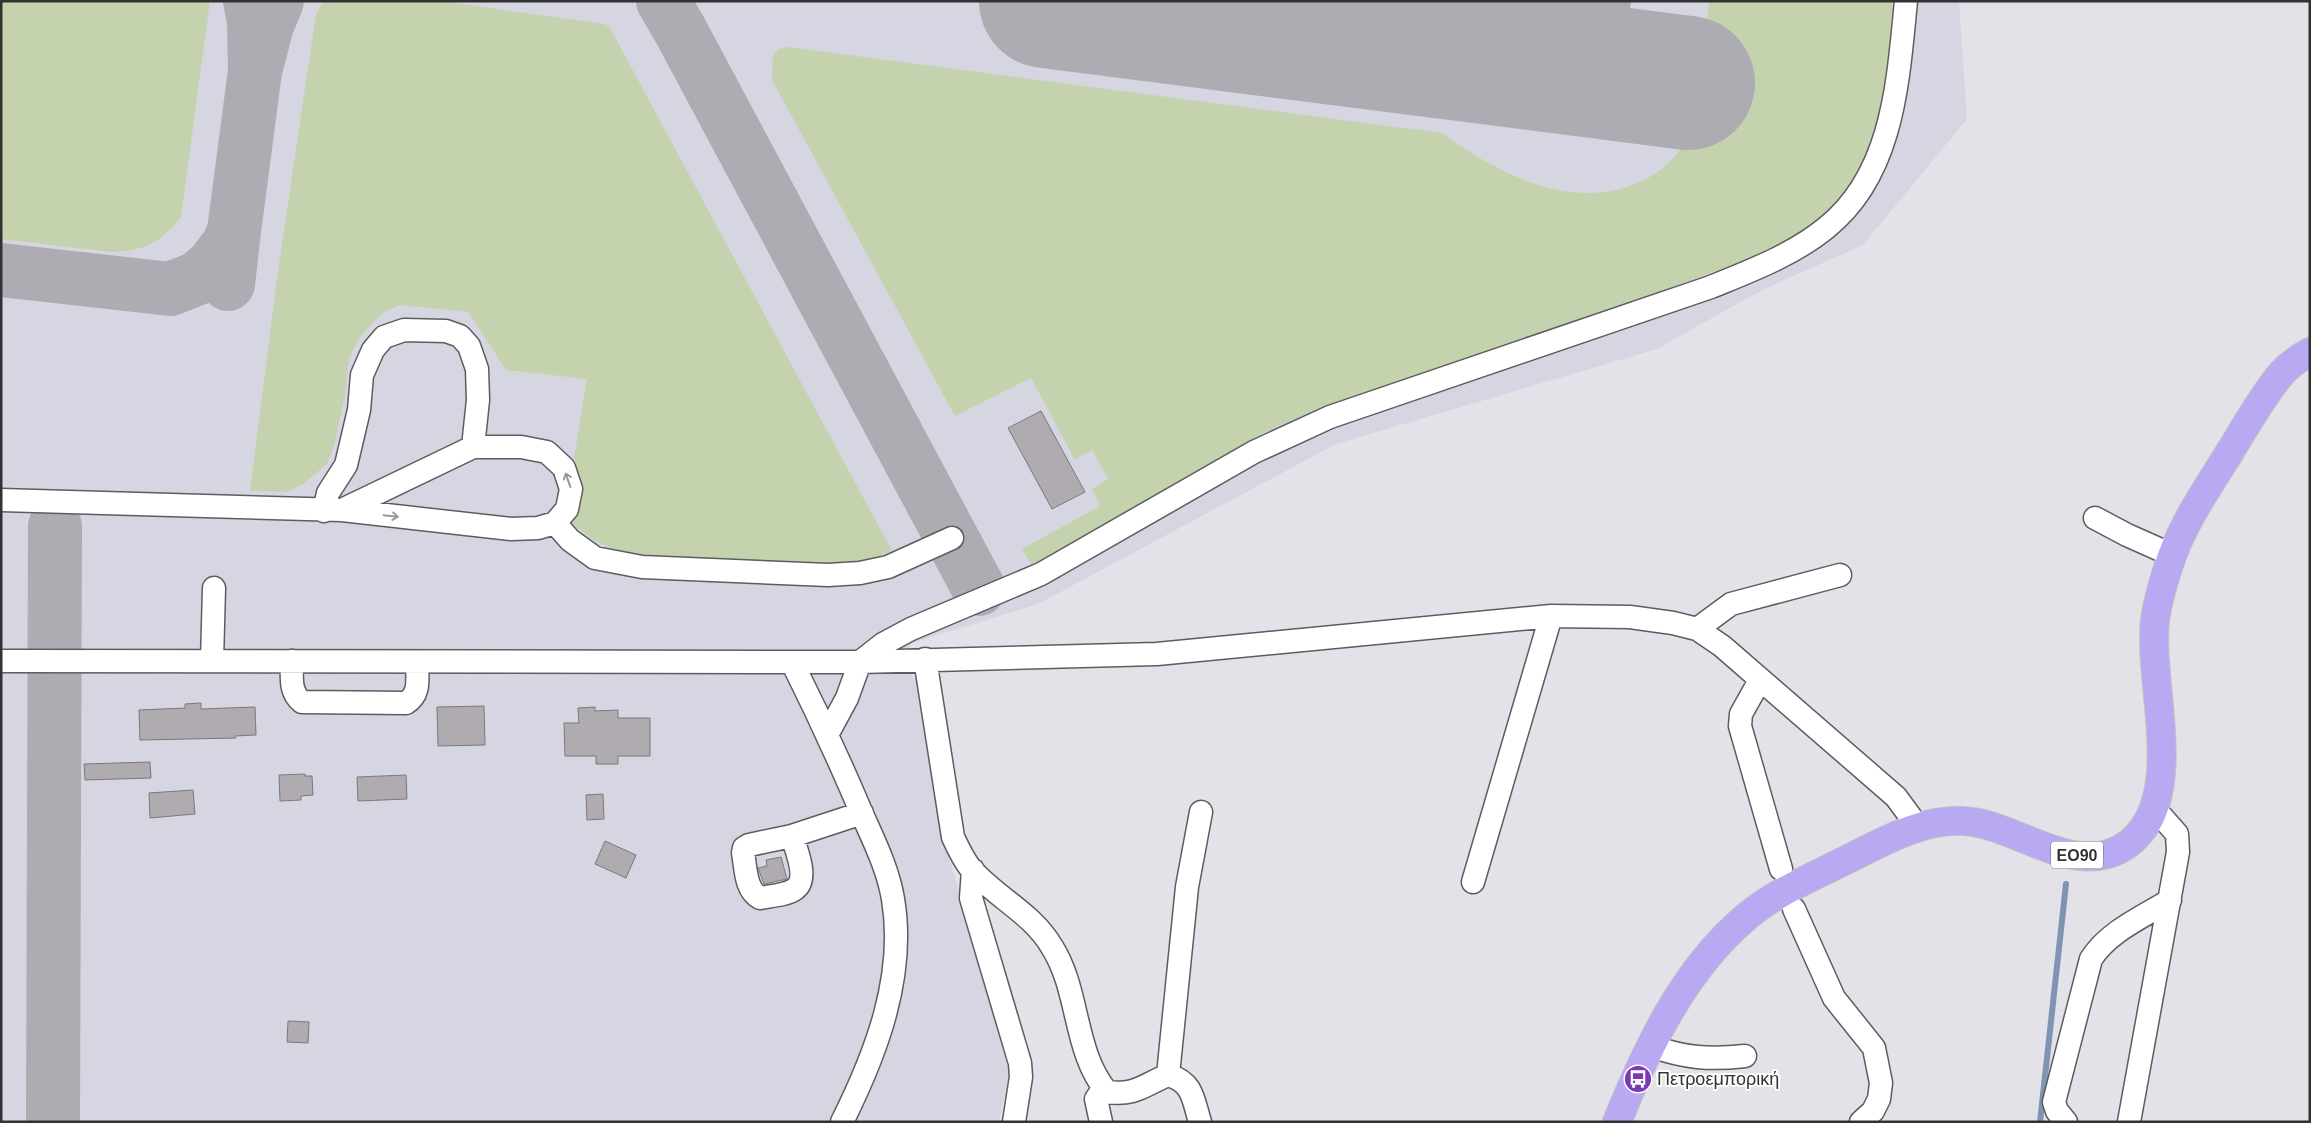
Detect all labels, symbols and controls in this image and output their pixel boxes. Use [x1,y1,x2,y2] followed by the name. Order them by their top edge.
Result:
[563,473,572,488] one-way arrow
[383,511,399,521] one-way arrow
[2051,842,2103,868] road number: ΕΟ90
[1623,1064,1653,1094] bus stop icon: Πετροεμπορική
[1657,1069,1779,1089] place label: Πετροεμπορική

